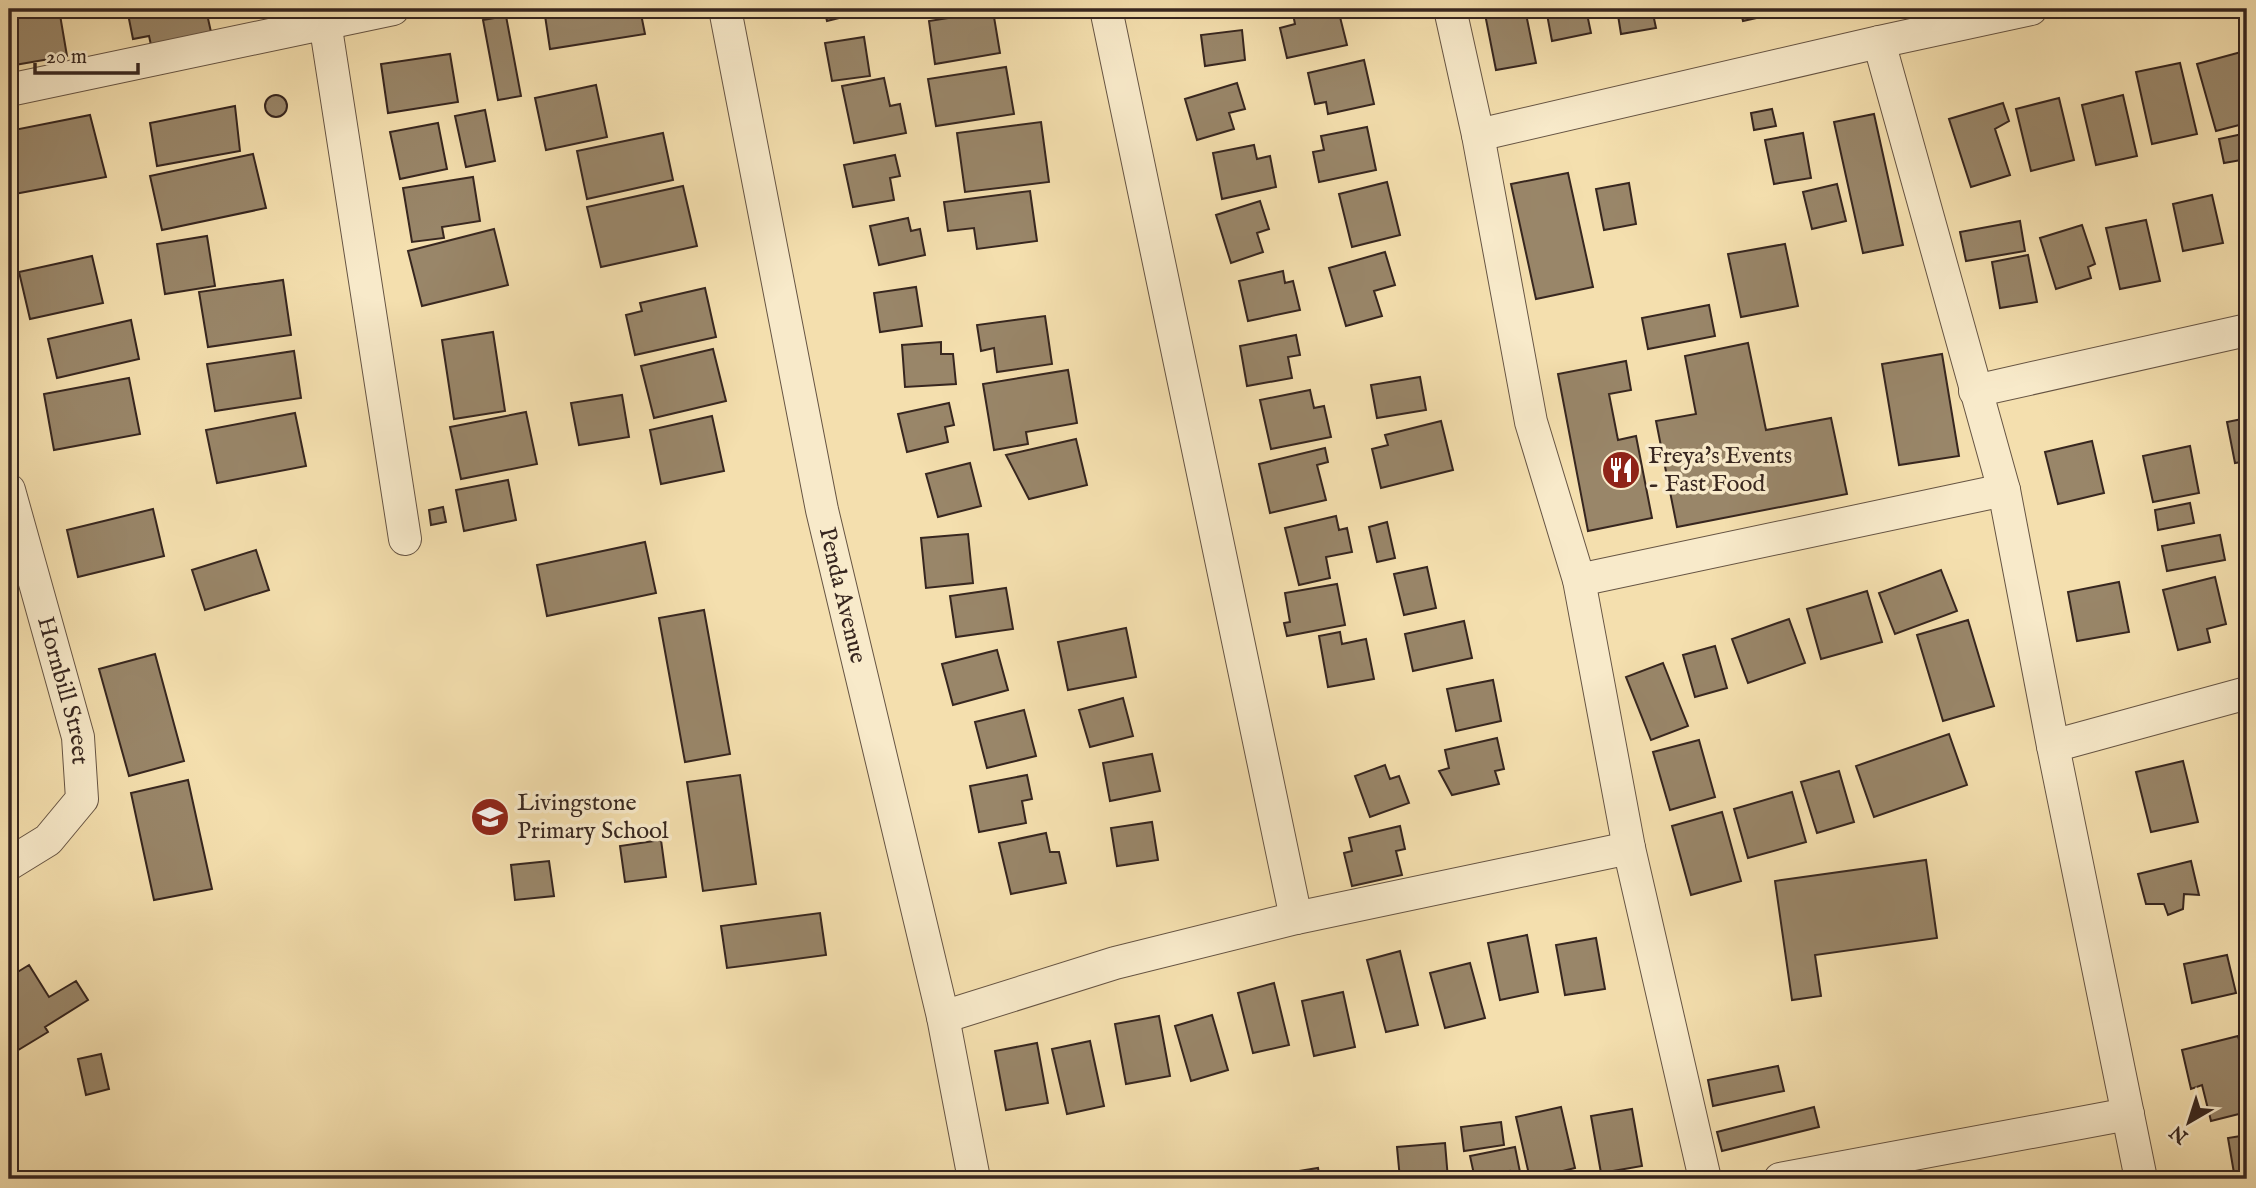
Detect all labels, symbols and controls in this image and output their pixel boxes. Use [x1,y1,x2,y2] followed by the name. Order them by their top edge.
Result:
[35,32,138,76] scale bar
[46,44,87,71] text: 20 m
[1648,441,1792,500] place label: Freya's Events - Fast Food
[1600,449,1642,491] restaurant icon: Freya's Events - Fast Food
[811,524,874,667] street label: Penda Avenue
[30,613,95,765] street label: Hornbill Street
[517,788,669,847] place label: Livingstone Primary School
[469,796,511,838] school or university icon: Livingstone Primary School
[2154,1086,2224,1156] north arrow
[2165,1119,2194,1149] text: N

